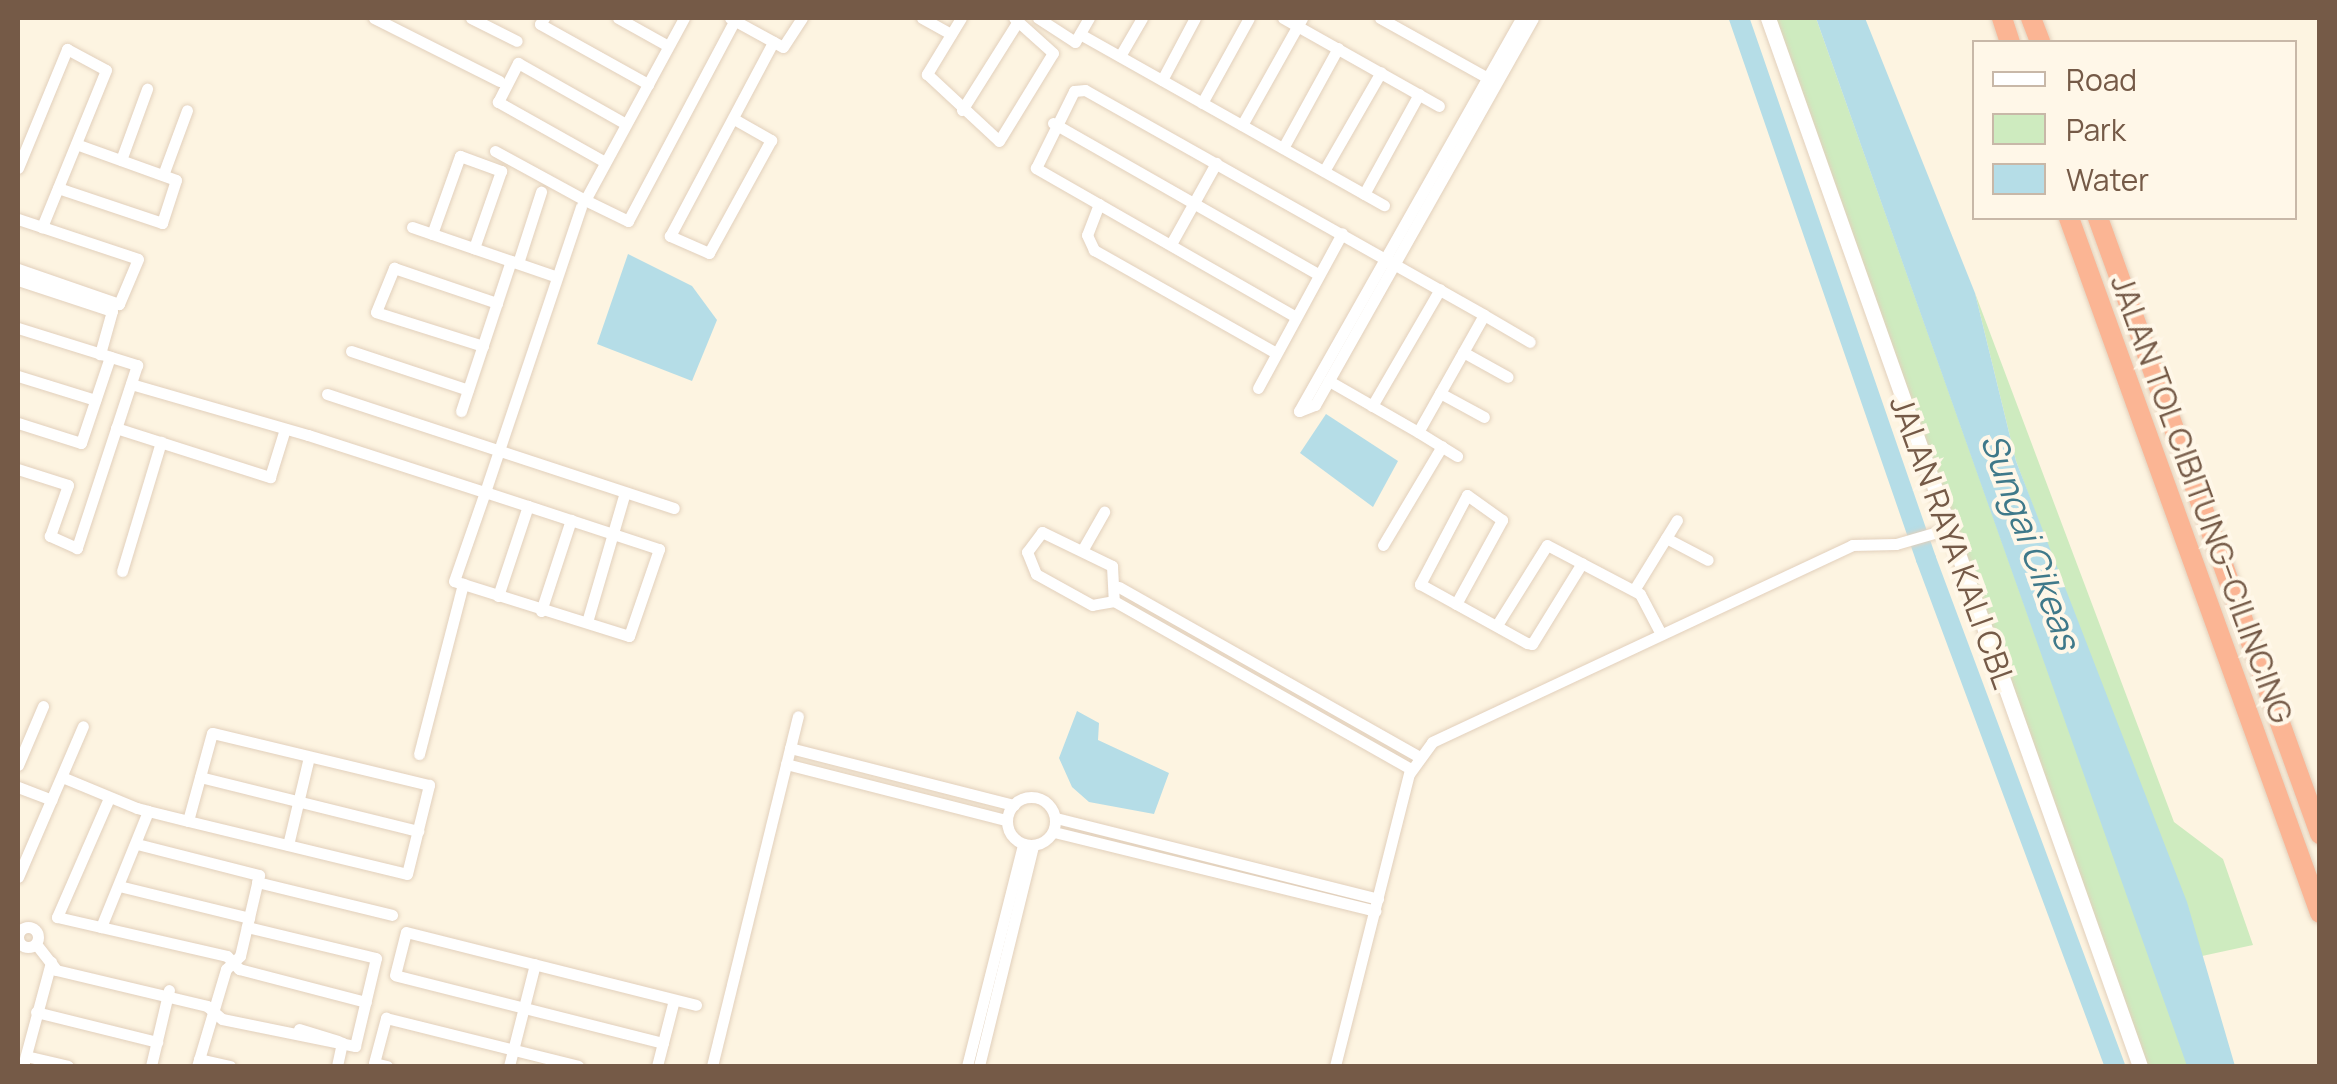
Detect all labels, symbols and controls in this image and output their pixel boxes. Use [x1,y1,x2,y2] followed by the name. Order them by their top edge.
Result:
[1972,40,2297,220] legend
[2066,59,2137,100] text: Road
[2066,109,2126,150] text: Park
[2066,159,2149,200] text: Water
[2103,269,2301,729] street label: JALAN TOL CIBITUNG–CILINCING
[1882,391,2024,693] street label: JALAN RAYA KALI CBL
[1973,427,2089,655] water label: Sungai Cikeas

